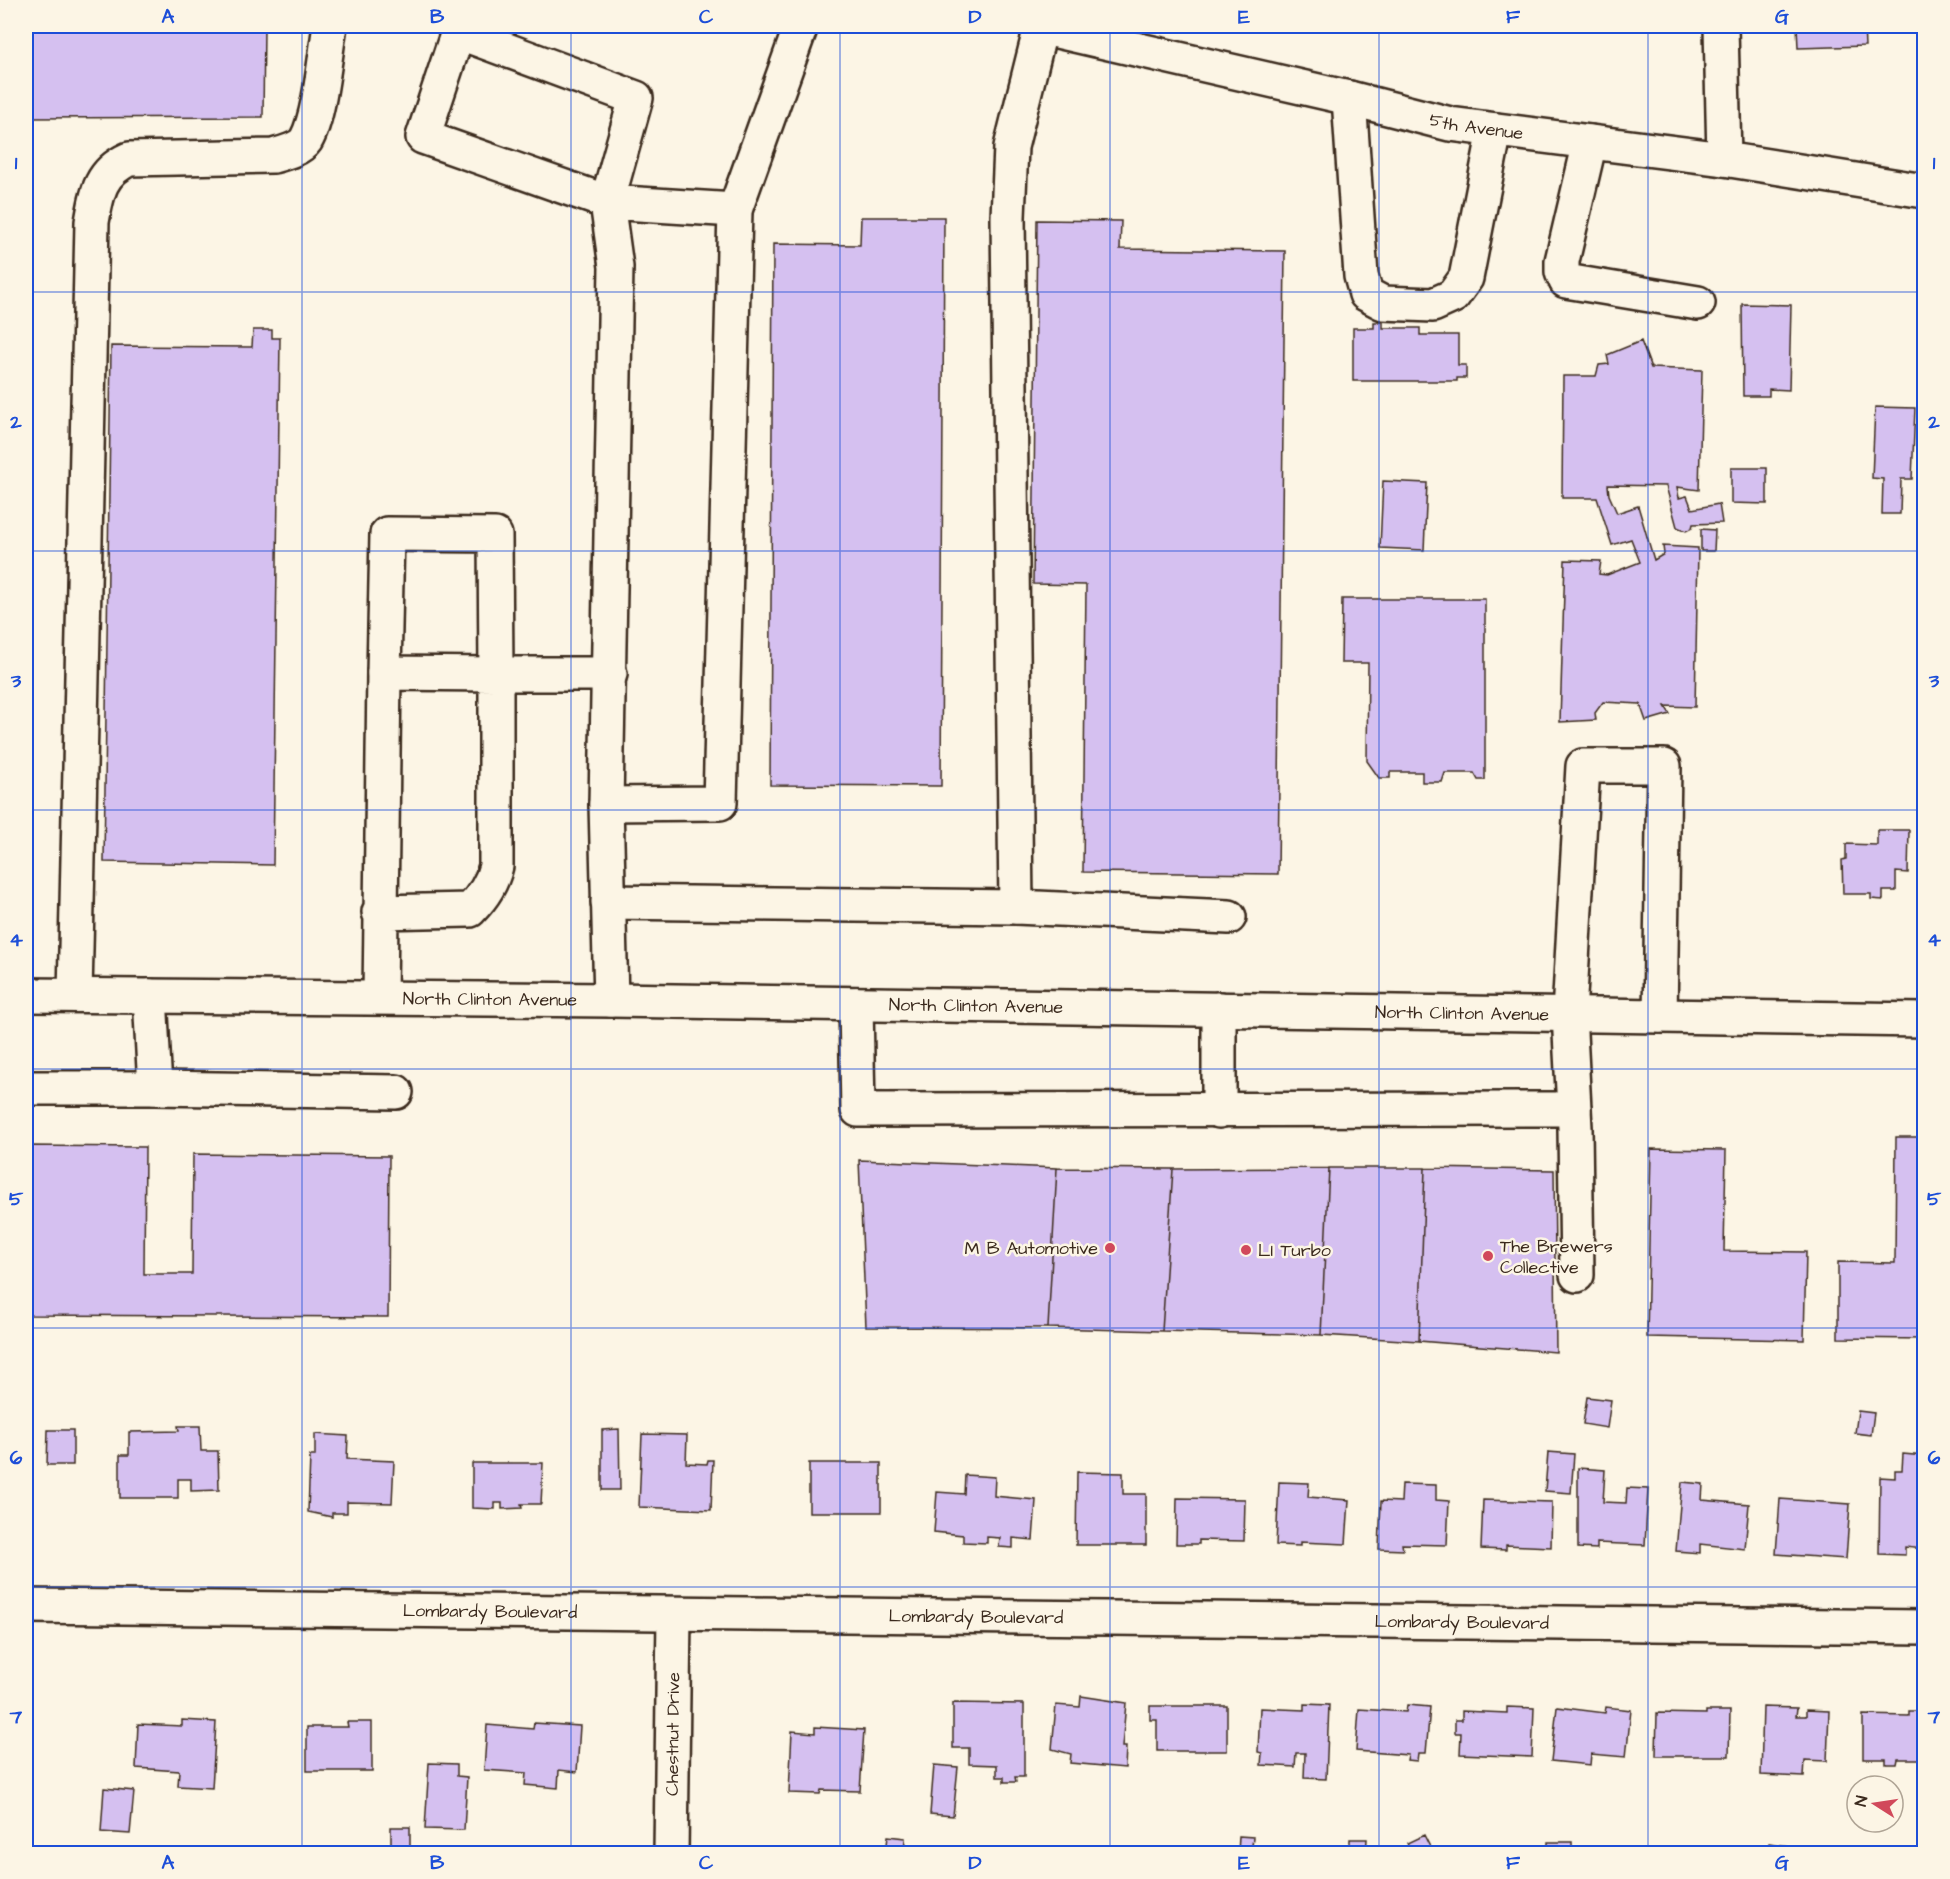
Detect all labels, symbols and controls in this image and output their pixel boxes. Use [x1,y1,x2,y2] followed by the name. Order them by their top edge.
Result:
[162,3,175,31] text: A
[430,3,445,31] text: B
[699,3,714,31] text: C
[969,3,982,31] text: D
[1238,3,1250,31] text: E
[1506,3,1521,31] text: F
[1775,3,1789,31] text: G
[1427,107,1525,146] street label: 5th Avenue
[15,149,18,177] text: 1
[1933,149,1936,177] text: 1
[9,408,22,436] text: 2
[1927,408,1940,436] text: 2
[10,667,22,695] text: 3
[1928,667,1940,695] text: 3
[9,926,23,954] text: 4
[1927,926,1941,954] text: 4
[403,986,577,1012] street label: North Clinton Avenue
[889,992,1063,1019] street label: North Clinton Avenue
[1375,999,1549,1027] street label: North Clinton Avenue
[9,1185,24,1213] text: 5
[1927,1185,1942,1213] text: 5
[1500,1234,1613,1280] place label: The Brewers Collective
[965,1236,1098,1261] place label: M B Automotive
[1258,1238,1331,1263] place label: LI Turbo
[1103,1241,1117,1255] marker: M B Automotive
[1239,1243,1253,1257] marker: LI Turbo
[1481,1249,1495,1263] marker: The Brewers Collective
[10,1444,23,1472] text: 6
[1928,1444,1941,1472] text: 6
[403,1598,577,1625] street label: Lombardy Boulevard
[889,1603,1063,1630] street label: Lombardy Boulevard
[1375,1608,1549,1635] street label: Lombardy Boulevard
[659,1672,686,1796] street label: Chestnut Drive
[9,1703,23,1731] text: 7
[1927,1703,1941,1731] text: 7
[1845,1774,1905,1834] north arrow
[1850,1794,1873,1808] text: N
[162,1849,175,1877] text: A
[430,1849,445,1877] text: B
[699,1849,714,1877] text: C
[969,1849,982,1877] text: D
[1238,1849,1250,1877] text: E
[1506,1849,1521,1877] text: F
[1775,1849,1789,1877] text: G

